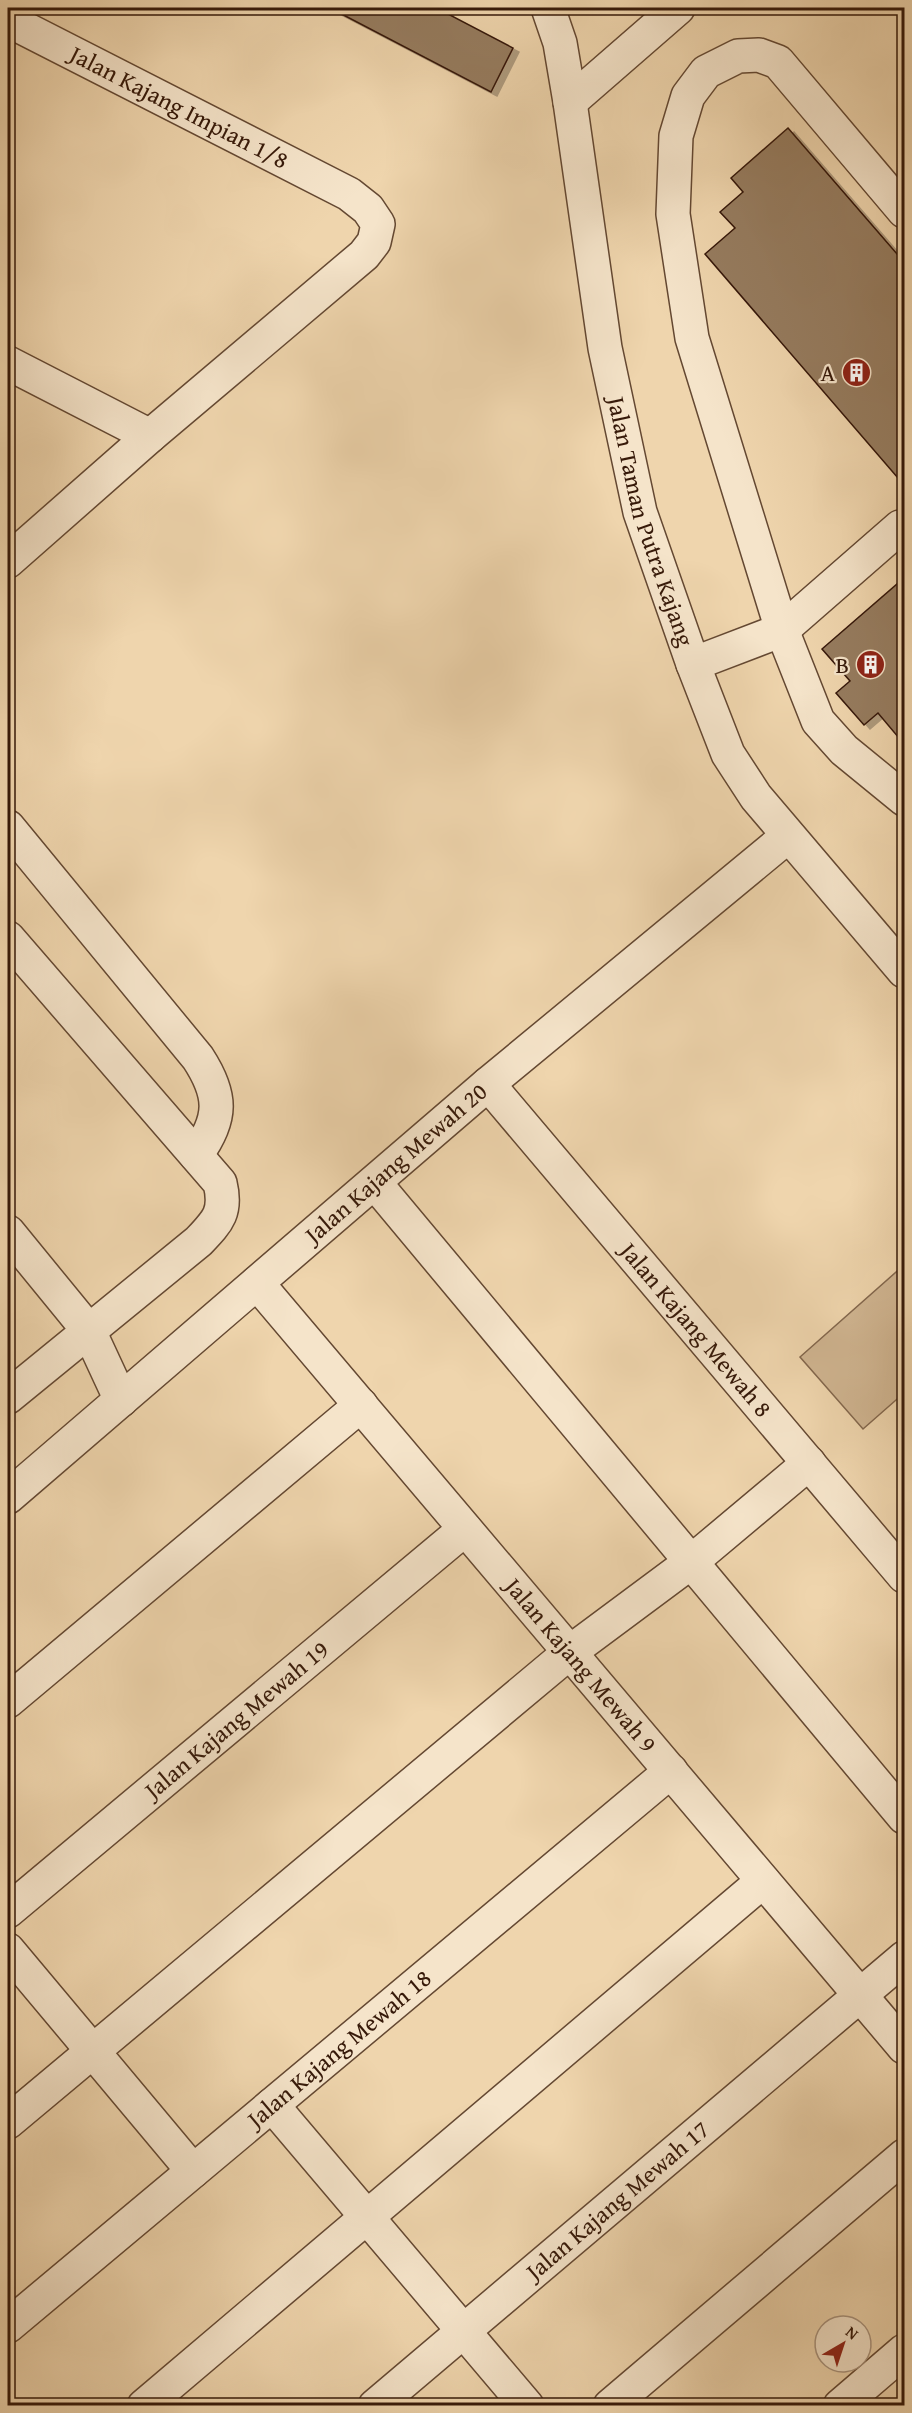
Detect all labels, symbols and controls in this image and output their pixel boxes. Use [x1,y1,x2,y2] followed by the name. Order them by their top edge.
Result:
[61,35,295,177] street label: Jalan Kajang Impian 1/8
[820,355,835,390] place label: A
[840,357,872,389] building icon: A
[598,390,704,651] street label: Jalan Taman Putra Kajang
[835,647,849,682] place label: B
[854,649,886,681] building icon: B
[295,1074,495,1253] street label: Jalan Kajang Mewah 20
[610,1232,780,1425] street label: Jalan Kajang Mewah 8
[495,1568,665,1760] street label: Jalan Kajang Mewah 9
[134,1632,336,1809] street label: Jalan Kajang Mewah 19
[237,1961,439,2138] street label: Jalan Kajang Mewah 18
[516,2112,717,2290] street label: Jalan Kajang Mewah 17
[813,2314,873,2374] north arrow
[841,2320,864,2345] text: N

